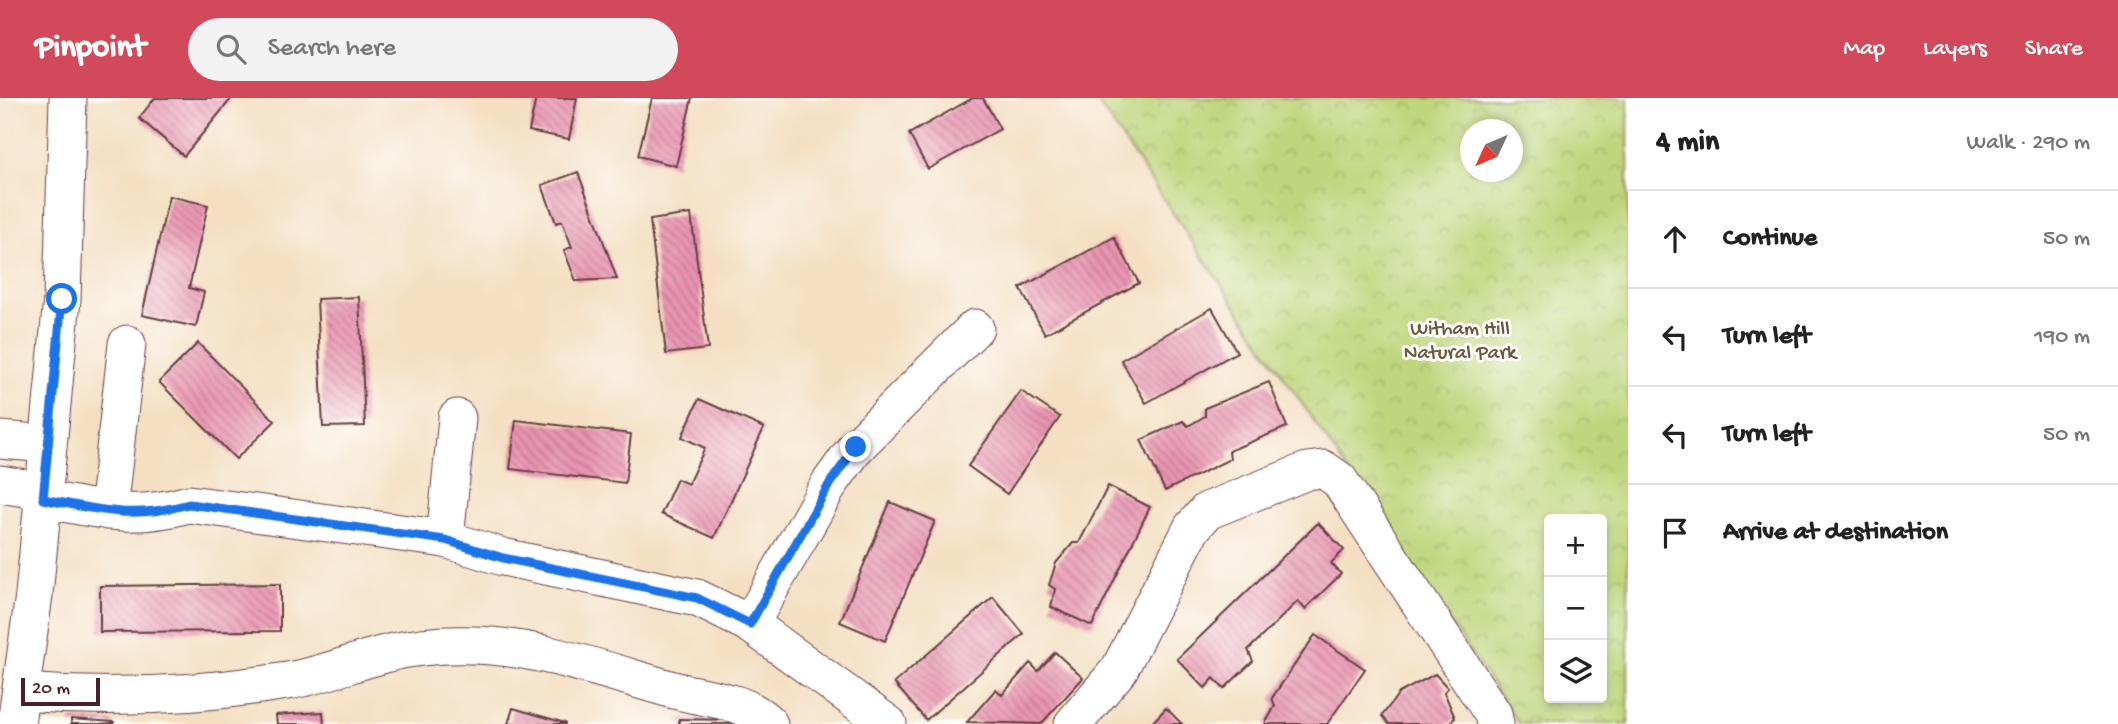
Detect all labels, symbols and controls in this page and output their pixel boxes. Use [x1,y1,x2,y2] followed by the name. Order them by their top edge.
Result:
[188,18,678,81] search box
[35,30,146,68] text: Pinpoint
[212,30,250,68] icon: search
[268,34,396,65] text: Search here
[1843,35,1885,64] text: Map
[1923,35,1987,64] text: Layers
[2025,35,2083,64] text: Share
[1460,119,1523,182] north arrow
[1656,126,1719,161] text: 4 min
[1967,130,2090,157] text: Walk · 290 m
[1656,220,1694,258] icon: ahead
[1723,224,1817,255] text: Continue
[2043,226,2090,253] text: 50 m
[46,283,77,314] route start
[1404,318,1519,367] park label: Witham Hill Natural Park
[1656,318,1694,356] icon: left
[1723,322,1811,353] text: Turn left
[2034,324,2090,351] text: 190 m
[1656,416,1694,454] icon: left
[1723,420,1811,451] text: Turn left
[2043,422,2090,449] text: 50 m
[840,431,871,462] route end
[1544,514,1607,703] map controls
[1544,514,1607,577] button: +
[1656,514,1694,552] icon: arrive
[1723,518,1948,549] text: Arrive at destination
[1544,577,1607,640] button: −
[1544,640,1607,703] button: layers
[21,675,100,707] scale bar
[32,678,70,701] text: 20 m

